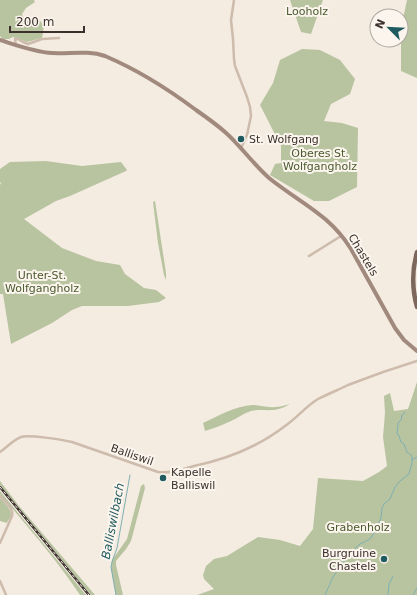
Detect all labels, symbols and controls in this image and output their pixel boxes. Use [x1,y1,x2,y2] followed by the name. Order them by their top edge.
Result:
[286,5,328,18] park label: Looholz
[10,8,84,34] scale bar
[369,8,409,48] north arrow
[16,15,54,29] text: 200 m
[373,17,388,31] text: N
[249,133,319,146] place label: St. Wolfgang
[236,134,246,144] marker: St. Wolfgang
[283,147,357,173] park label: Oberes St. Wolfgangholz
[345,232,381,279] street label: Chastels
[5,269,79,295] park label: Unter-St. Wolfgangholz
[109,442,155,468] street label: Balliswil
[171,466,215,492] place label: Kapelle Balliswil
[158,473,168,483] marker: Kapelle Balliswil
[99,482,127,560] water label: Balliswilbach
[326,521,390,534] park label: Grabenholz
[322,547,376,573] place label: Burgruine Chastels
[379,554,389,564] marker: Burgruine Chastels

